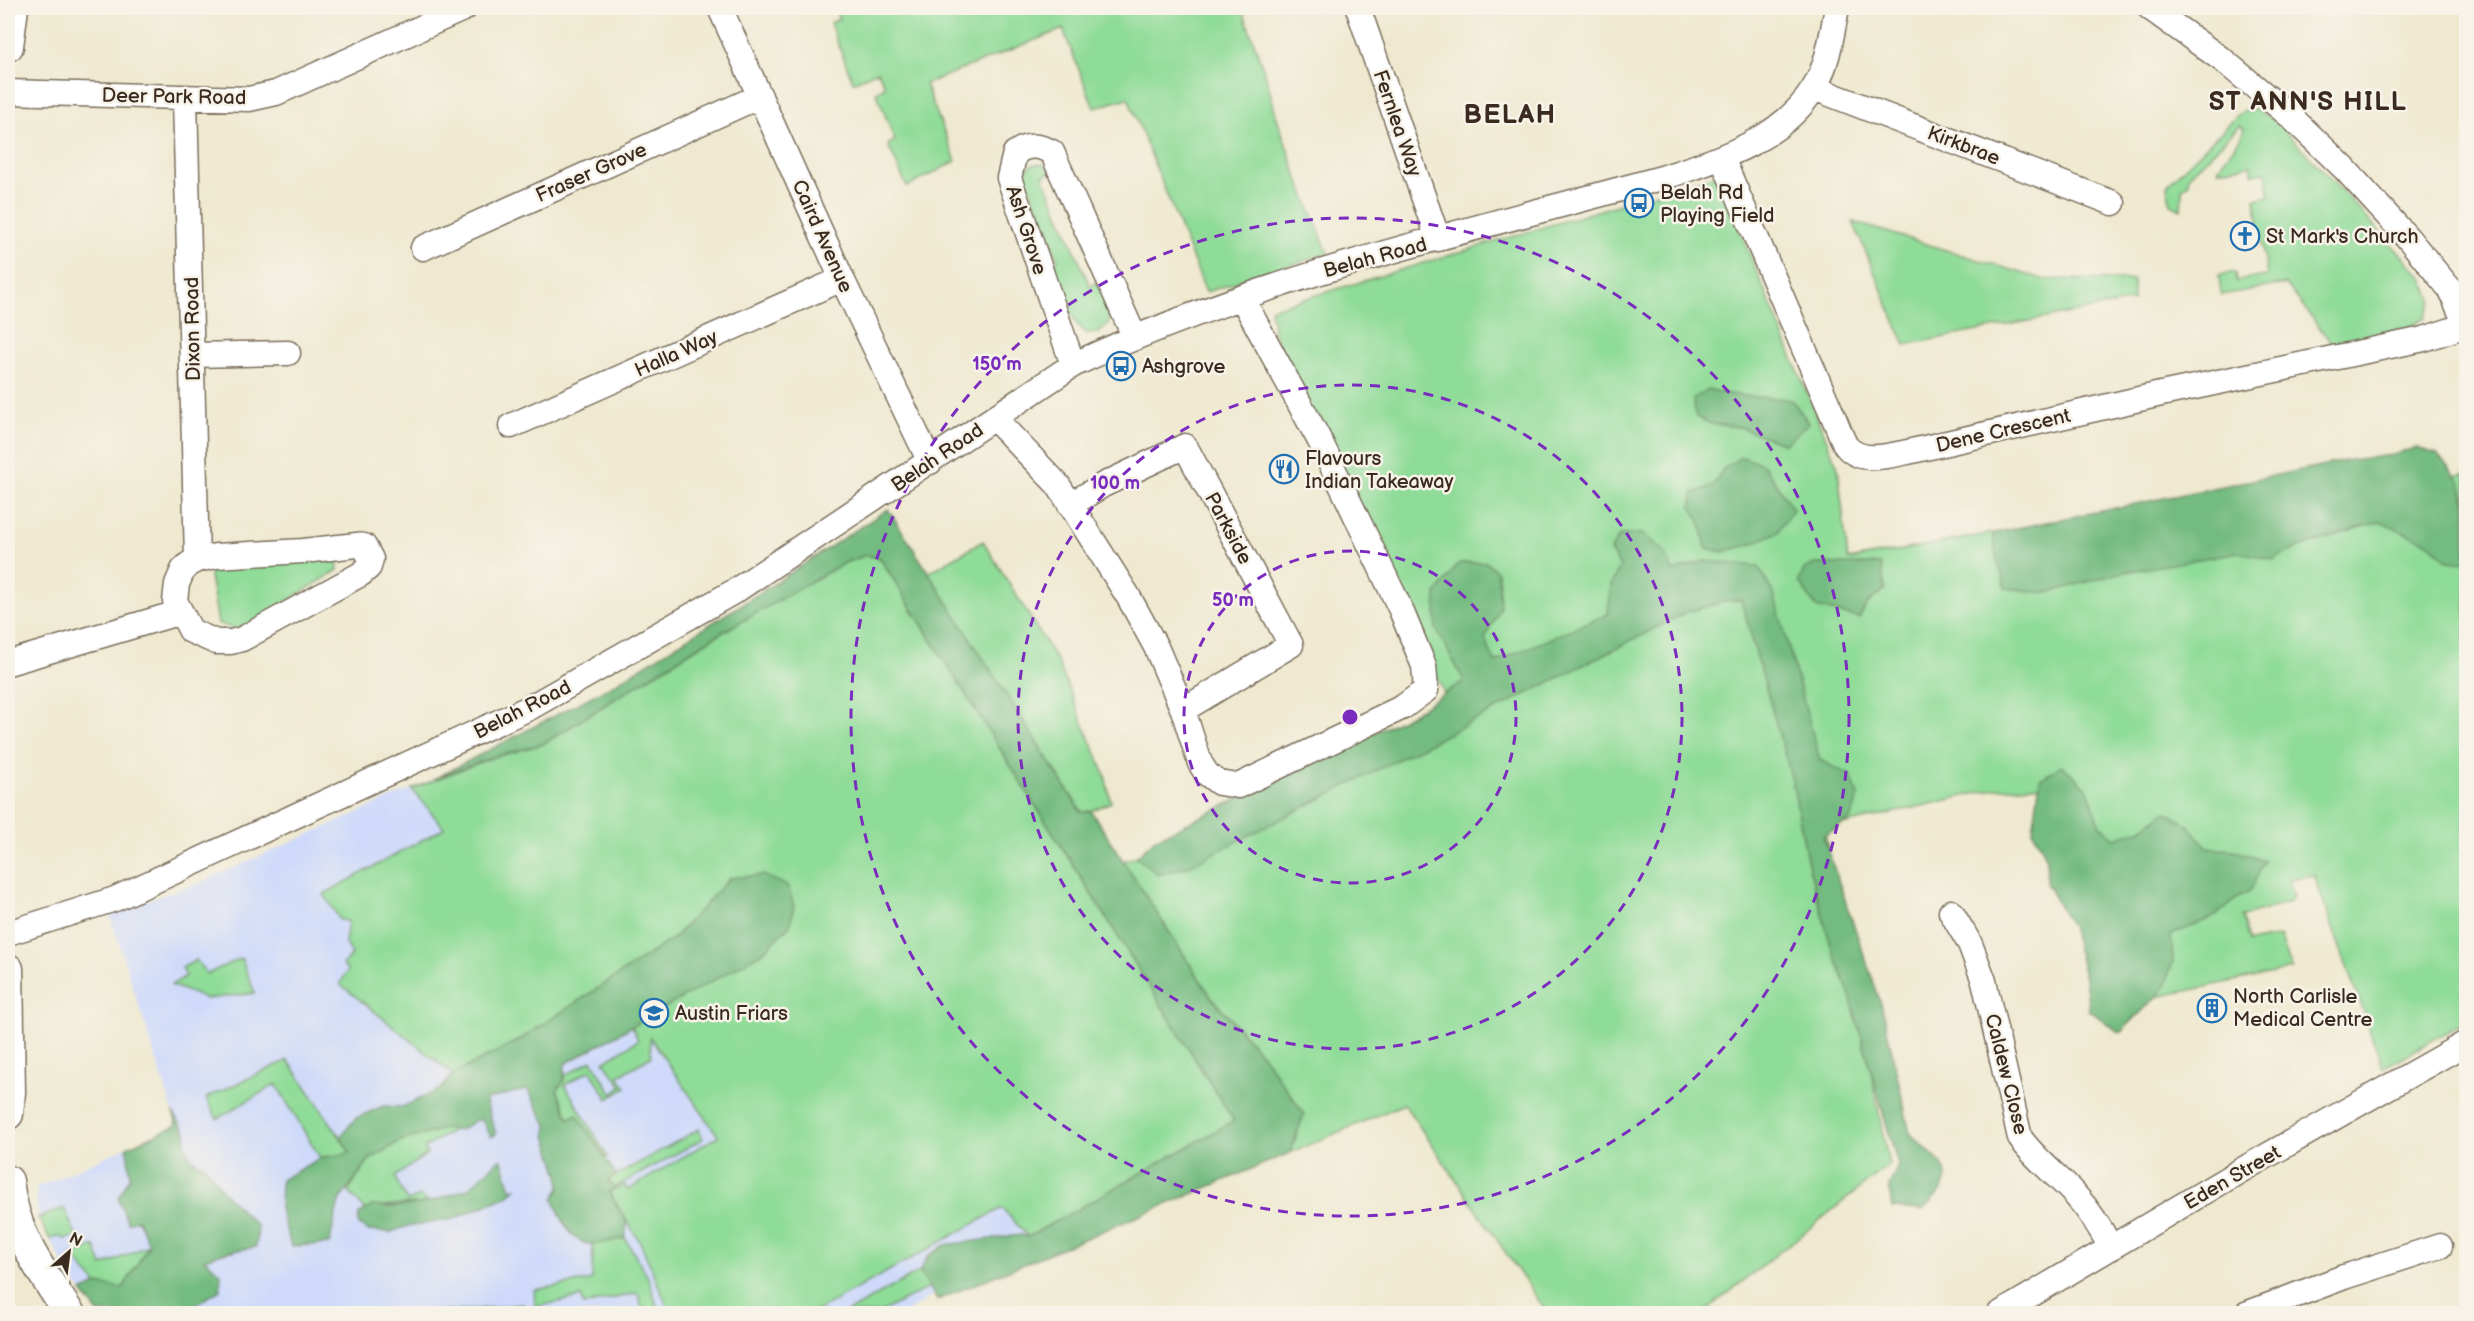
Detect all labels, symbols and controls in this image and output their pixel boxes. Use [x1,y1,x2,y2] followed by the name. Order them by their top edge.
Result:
[1368,67,1427,180] street label: Fernlea Way
[102,84,246,110] street label: Deer Park Road
[2209,87,2407,118] district label: ST ANN'S HILL
[1464,100,1556,131] district label: BELAH
[1924,121,2003,171] street label: Kirkbrae
[532,138,651,208] street label: Fraser Grove
[787,176,858,297] street label: Caird Avenue
[1660,181,1774,228] place label: Belah Rd Playing Field
[1000,183,1052,278] street label: Ash Grove
[1623,187,1655,219] bus stop icon: Belah Rd Playing Field
[2229,220,2261,252] church icon: St Mark's Church
[2266,225,2419,249] place label: St Mark's Church
[1321,233,1430,283] street label: Belah Road
[180,277,206,381] street label: Dixon Road
[631,325,722,383] street label: Halla Way
[1105,350,1137,382] bus stop icon: Ashgrove
[972,354,1022,375] text: 150 m
[1142,355,1225,379] place label: Ashgrove
[1934,404,2073,458] street label: Dene Crescent
[887,418,988,497] street label: Belah Road
[1305,447,1454,494] place label: Flavours Indian Takeaway
[1268,453,1300,485] restaurant icon: Flavours Indian Takeaway
[1090,473,1140,494] text: 100 m
[1199,488,1257,569] street label: Parkside
[1212,590,1254,611] text: 50 m
[470,675,575,745] street label: Belah Road
[1340,707,1360,727] centre of rings
[2233,985,2372,1032] place label: North Carlisle Medical Centre
[2196,992,2228,1024] building icon: North Carlisle Medical Centre
[638,997,670,1029] school or university icon: Austin Friars
[675,1002,788,1026] place label: Austin Friars
[1979,1011,2033,1137] street label: Caldew Close
[2180,1141,2285,1215] street label: Eden Street
[39,1222,99,1282] north arrow
[66,1229,85,1251] text: N

